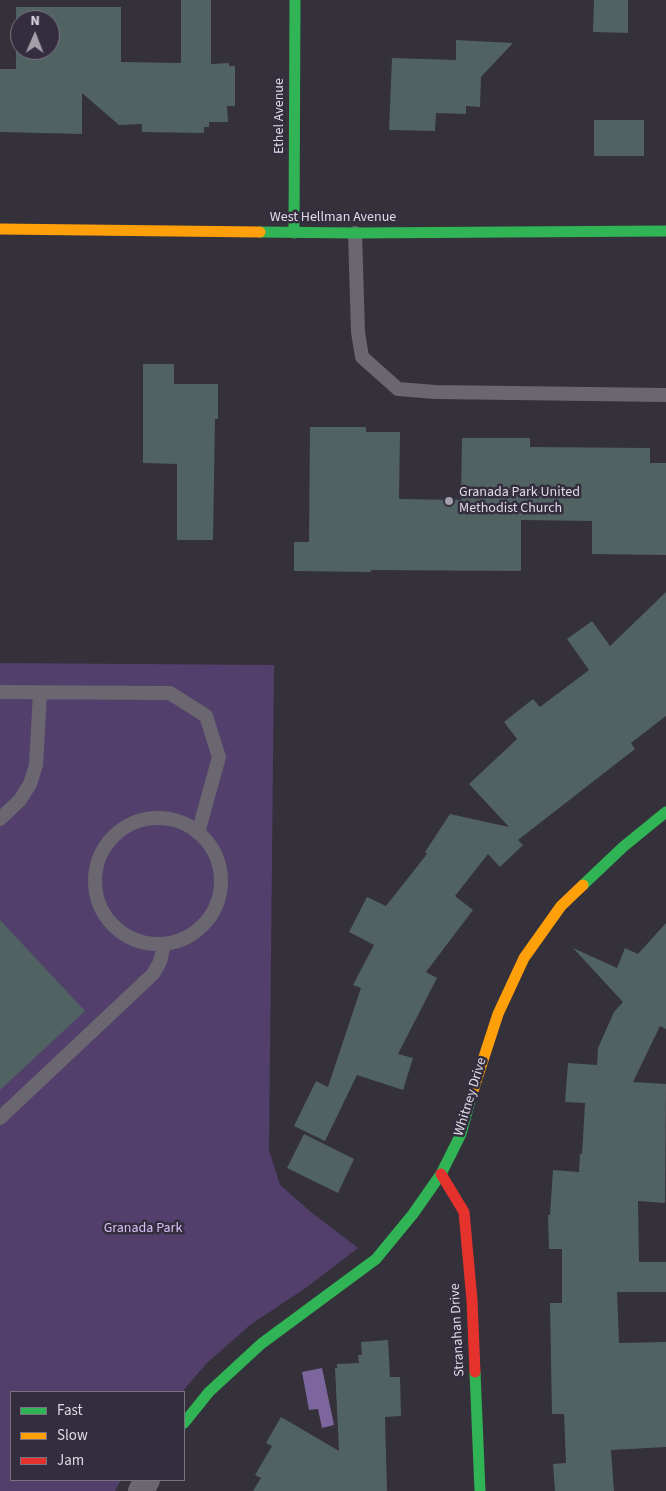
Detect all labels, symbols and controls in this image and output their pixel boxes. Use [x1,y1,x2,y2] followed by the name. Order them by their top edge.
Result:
[10,10,60,60] north arrow
[30,11,40,31] text: N
[272,78,288,154] street label: Ethel Avenue
[270,210,396,226] street label: West Hellman Avenue
[459,485,580,518] place label: Granada Park United Methodist Church
[443,495,455,507] marker: Granada Park United Methodist Church
[451,1056,491,1138] street label: Whitney Drive
[104,1221,182,1237] park label: Granada Park
[447,1283,469,1377] street label: Stranahan Drive
[10,1391,185,1481] legend
[57,1400,83,1421] text: Fast
[57,1425,88,1446] text: Slow
[57,1450,84,1471] text: Jam

